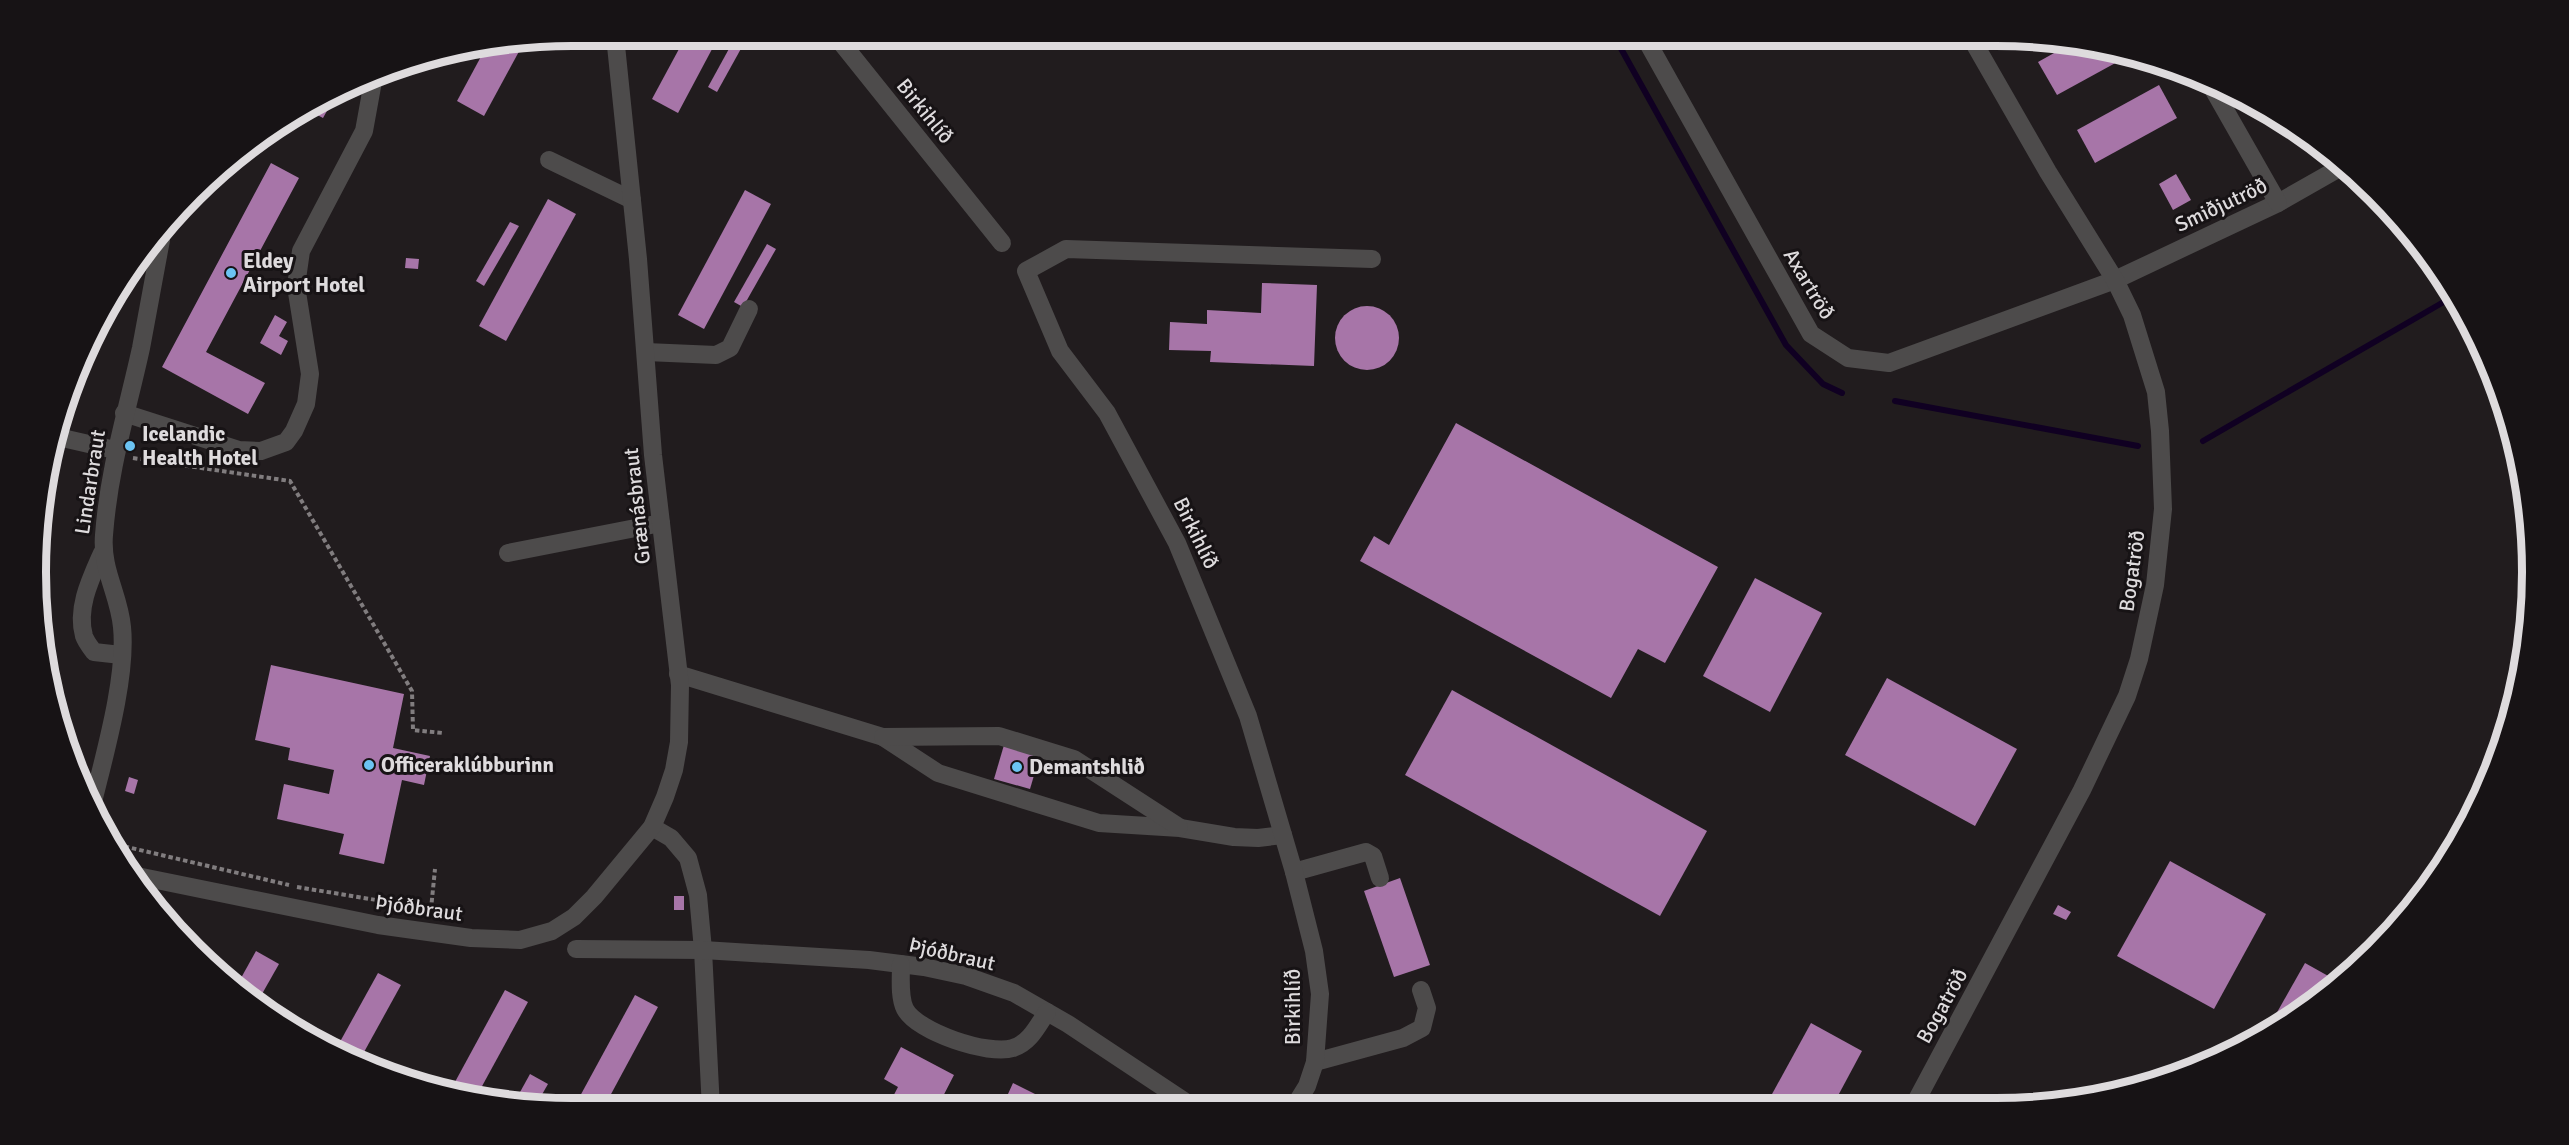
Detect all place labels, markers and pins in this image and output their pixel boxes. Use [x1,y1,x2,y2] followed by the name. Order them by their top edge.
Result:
[243,248,365,298] place label: Eldey Airport Hotel
[224,266,238,280] marker: Eldey Airport Hotel
[142,421,258,471] place label: Icelandic Health Hotel
[123,439,137,453] marker: Icelandic Health Hotel
[381,752,554,778] place label: Officeraklúbburinn
[1029,754,1145,780] place label: Demantshlið
[362,758,376,772] marker: Officeraklúbburinn
[1010,760,1024,774] marker: Demantshlið

